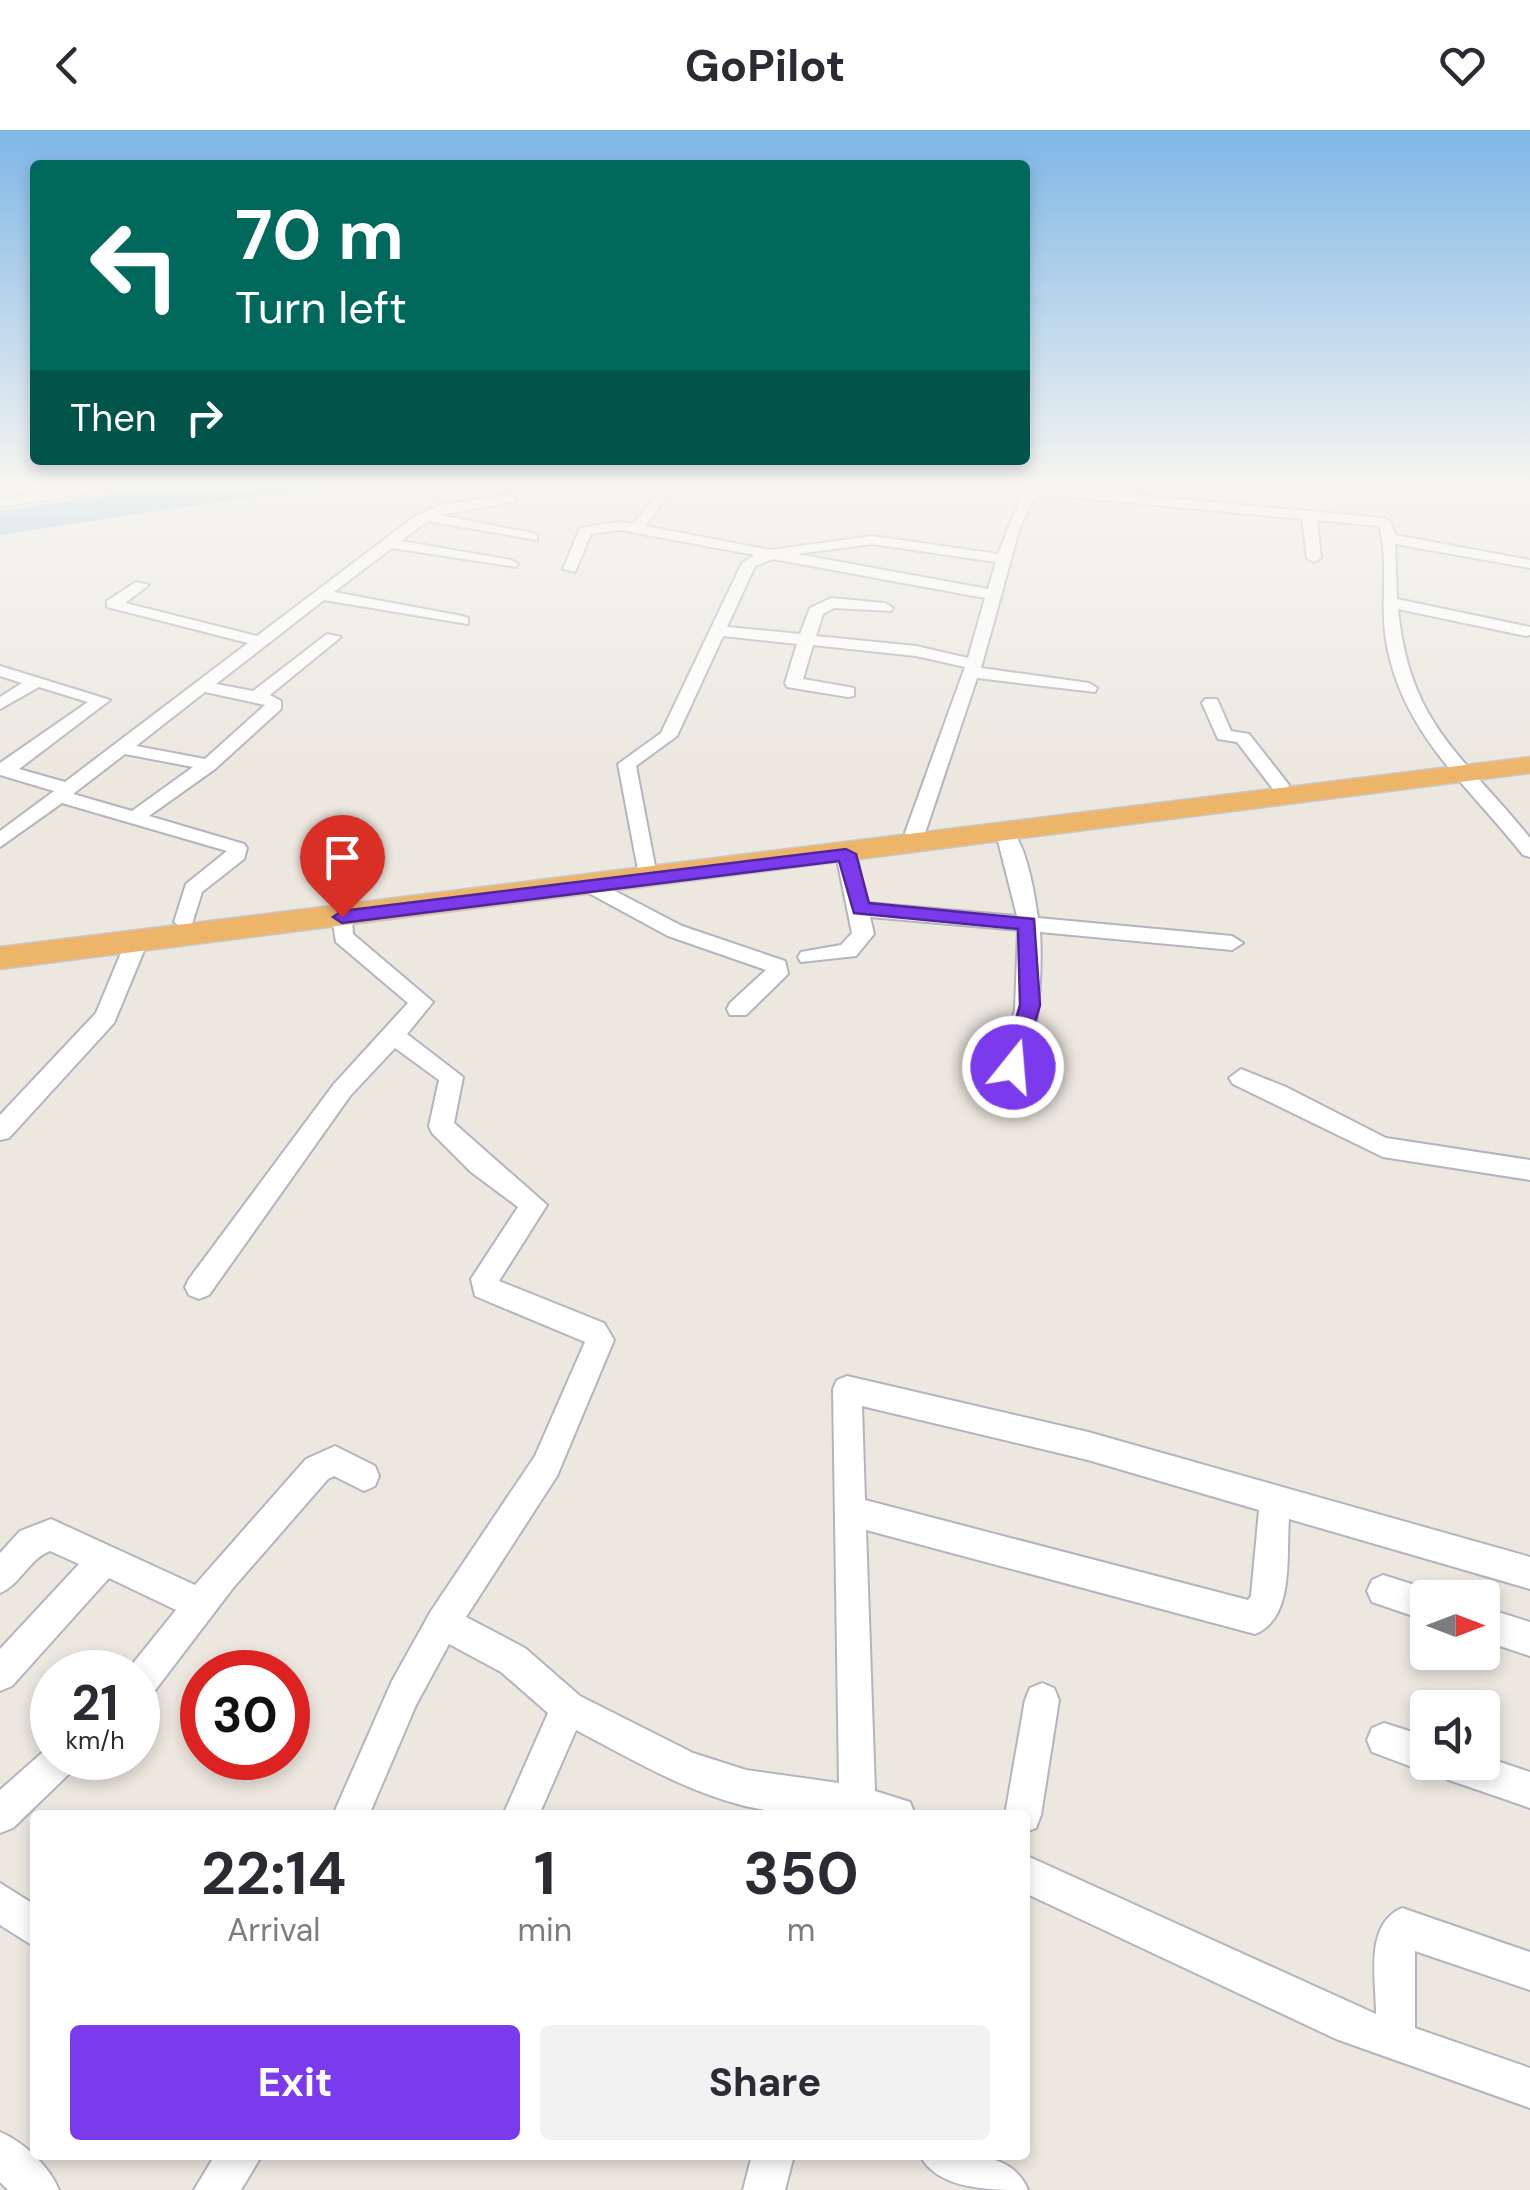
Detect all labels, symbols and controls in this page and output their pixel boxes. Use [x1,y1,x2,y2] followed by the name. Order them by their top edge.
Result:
[685,36,845,95] text: GoPilot
[40,38,95,93] icon: back
[1435,38,1490,93] icon: heart
[235,190,404,281] text: 70 m
[70,200,200,330] icon: left
[235,278,407,337] text: Turn left
[177,390,232,445] icon: right
[70,393,157,443] text: Then
[300,815,385,918] pin
[315,830,370,885] icon: arrive
[961,1015,1065,1119] position arrow
[1410,1580,1500,1670] north arrow
[1410,1580,1500,1780] map controls
[180,1650,310,1780] speed limit sign: 30
[71,1670,119,1736] text: 21
[1410,1690,1500,1780] button: sound
[65,1724,125,1757] text: km/h
[201,1834,346,1913] text: 22:14
[534,1834,556,1913] text: 1
[743,1834,859,1913] text: 350
[227,1909,320,1951] text: Arrival
[517,1909,572,1951] text: min
[787,1909,815,1951] text: m
[70,2025,520,2140] button: Exit
[540,2025,990,2140] button: Share

